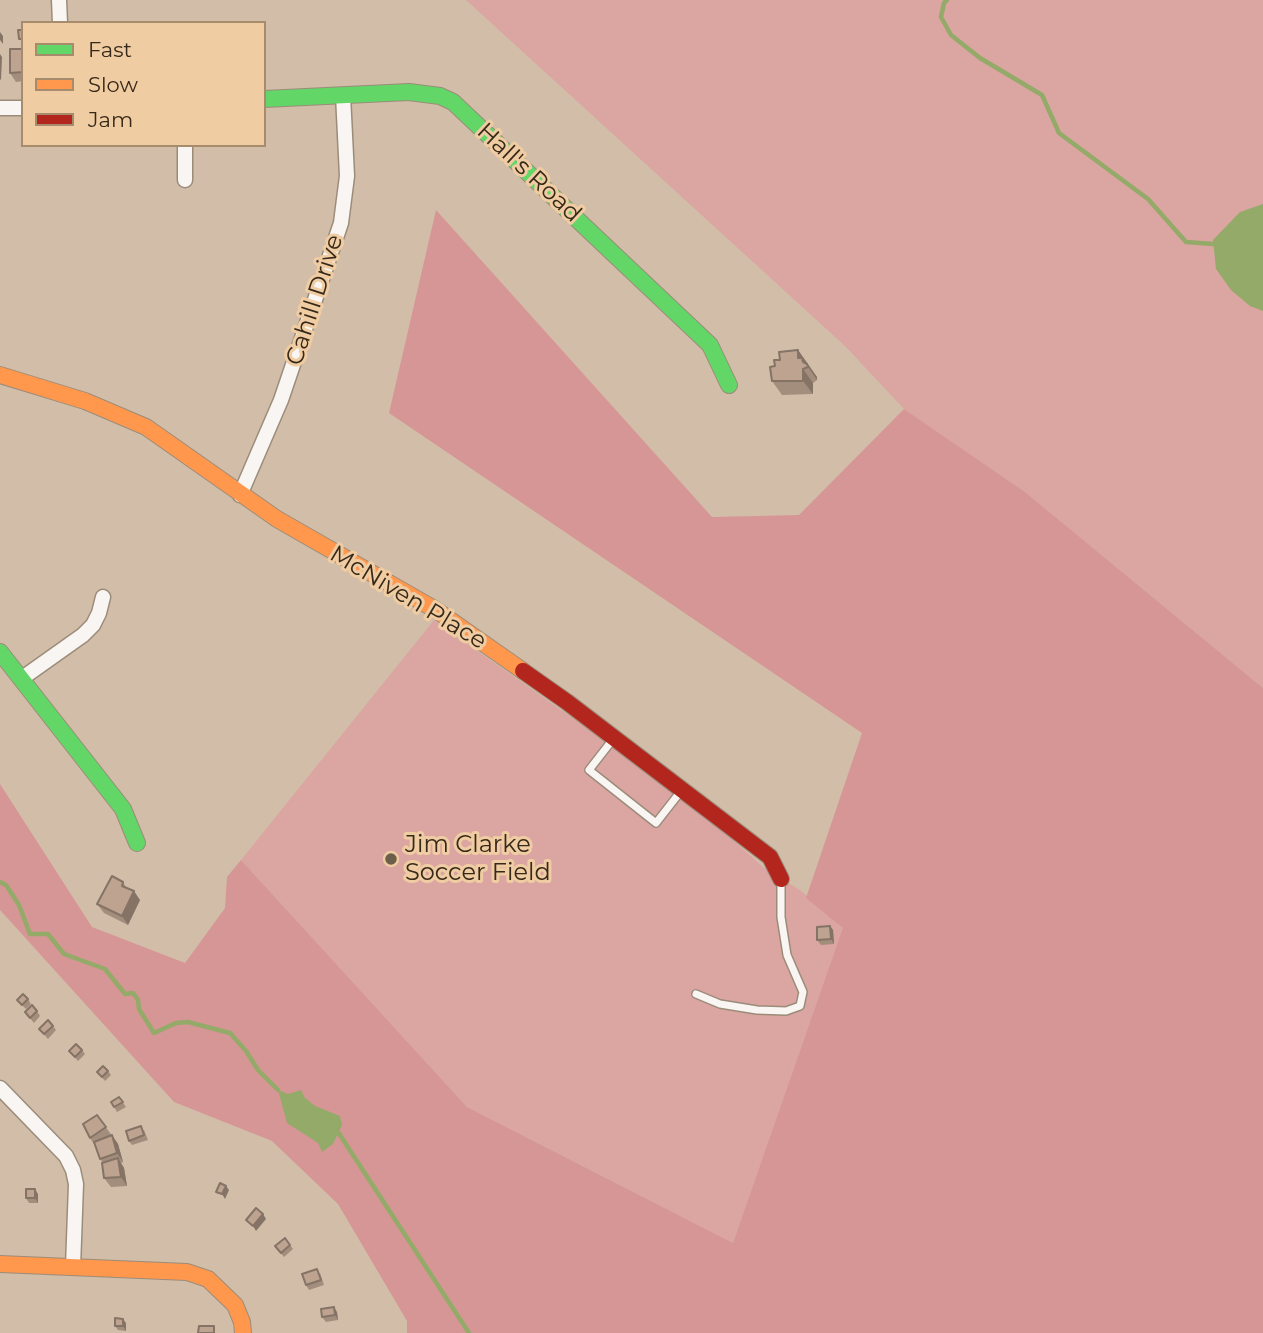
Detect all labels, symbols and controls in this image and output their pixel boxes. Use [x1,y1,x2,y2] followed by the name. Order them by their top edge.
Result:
[21,21,266,147] legend
[88,37,132,62] text: Fast
[88,72,138,97] text: Slow
[88,107,133,132] text: Jam
[471,117,587,229] street label: Hall's Road
[280,231,350,369] street label: Cahill Drive
[324,540,492,656] street label: McNiven Place
[405,831,551,887] place label: Jim Clarke Soccer Field
[383,851,399,867] marker: Jim Clarke Soccer Field

